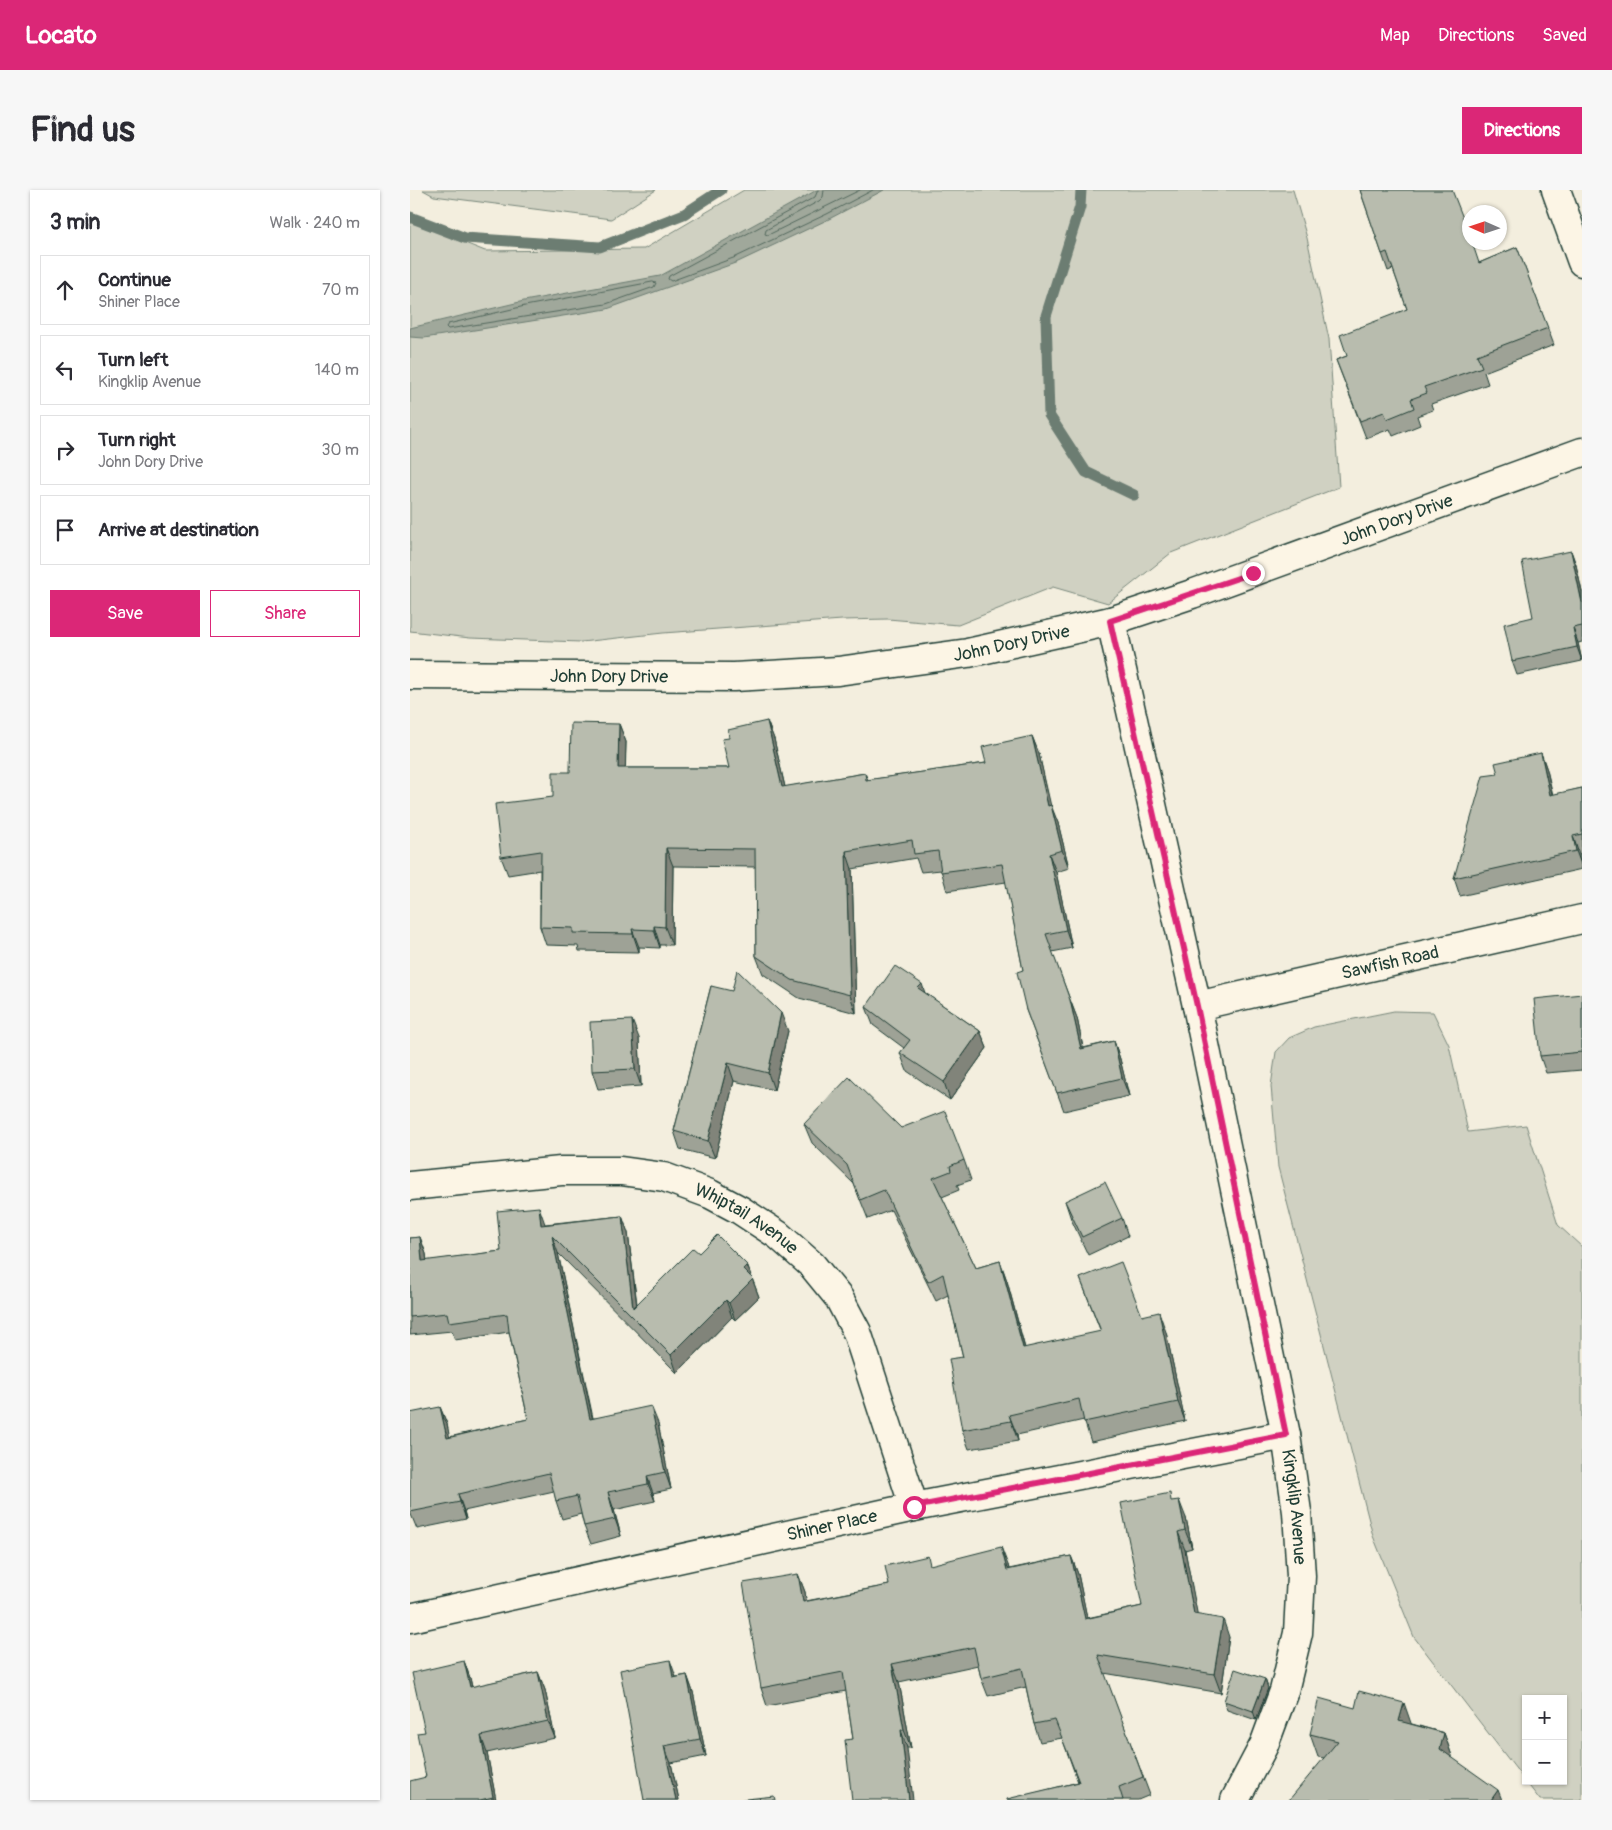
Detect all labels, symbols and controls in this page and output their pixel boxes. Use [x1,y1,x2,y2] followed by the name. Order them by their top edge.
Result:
[25,21,97,50] text: Locato
[1380,24,1410,47] text: Map
[1438,24,1514,47] text: Directions
[1542,24,1587,47] text: Saved
[1462,107,1582,154] button: Directions
[30,108,135,152] text: Find us
[1462,205,1507,250] north arrow
[50,209,100,236] text: 3 min
[269,213,360,233] text: Walk · 240 m
[98,268,171,292] text: Continue
[51,276,79,304] icon: ahead
[322,280,359,300] text: 70 m
[98,292,180,312] text: Shiner Place
[98,348,168,372] text: Turn left
[51,356,79,384] icon: left
[315,360,359,380] text: 140 m
[98,372,201,392] text: Kingklip Avenue
[98,428,176,452] text: Turn right
[51,436,79,464] icon: right
[321,440,359,460] text: 30 m
[98,452,203,472] text: John Dory Drive
[1337,488,1456,551] street label: John Dory Drive
[51,516,79,544] icon: arrive
[98,518,259,542] text: Arrive at destination
[1242,562,1265,585] route end
[50,590,200,637] button: Save
[210,590,360,637] button: Share
[952,619,1072,666] street label: John Dory Drive
[550,664,668,688] street label: John Dory Drive
[1339,940,1441,985] street label: Sawfish Road
[692,1178,803,1259] street label: Whiptail Avenue
[1277,1448,1312,1565] street label: Kingklip Avenue
[903,1496,926,1519] route start
[784,1504,880,1546] street label: Shiner Place
[1522,1695,1567,1785] map controls
[1522,1695,1567,1740] button: +
[1522,1740,1567,1785] button: −

